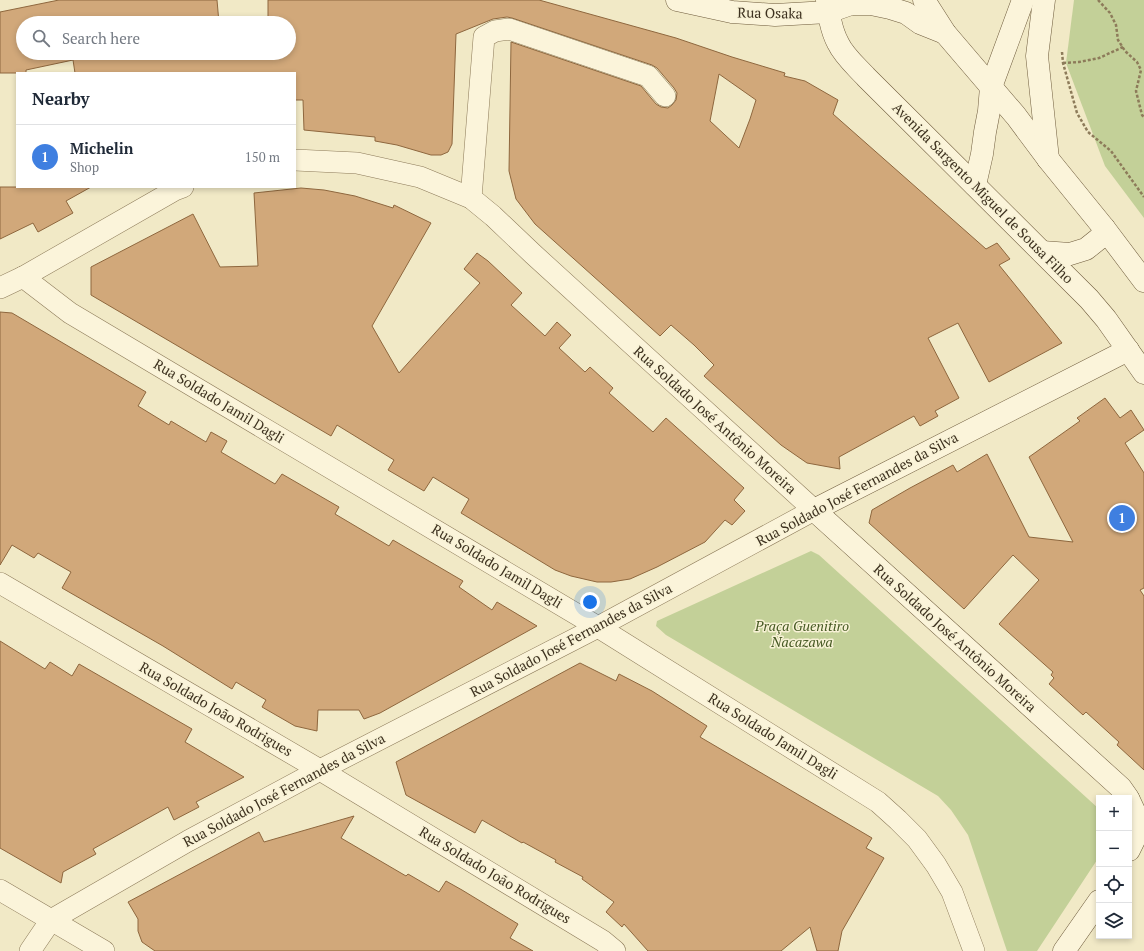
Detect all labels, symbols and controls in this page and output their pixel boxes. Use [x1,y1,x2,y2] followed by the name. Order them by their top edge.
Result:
[737,2,803,23] street label: Rua Osaka
[16,16,296,60] search box
[30,27,52,49] icon: search
[62,28,140,48] text: Search here
[32,87,90,110] text: Nearby
[889,98,1078,287] street label: Avenida Sargento Miguel de Sousa Filho
[70,138,133,158] text: Michelin
[41,148,49,166] text: 1
[245,148,280,166] text: 150 m
[70,158,99,176] text: Shop
[630,341,801,498] street label: Rua Soldado José Antônio Moreira
[150,354,288,447] street label: Rua Soldado Jamil Dagli
[753,427,961,550] street label: Rua Soldado José Fernandes da Silva
[1109,503,1135,533] pin: 1
[428,519,566,612] street label: Rua Soldado Jamil Dagli
[870,559,1041,716] street label: Rua Soldado José Antônio Moreira
[467,578,675,701] street label: Rua Soldado José Fernandes da Silva
[580,592,600,612] your location
[754,616,849,651] park label: Praça Guenitiro Nacazawa
[136,657,296,760] street label: Rua Soldado João Rodrigues
[705,688,842,783] street label: Rua Soldado Jamil Dagli
[180,728,388,851] street label: Rua Soldado José Fernandes da Silva
[1096,795,1132,939] map controls
[1096,795,1132,831] button: +
[416,822,575,927] street label: Rua Soldado João Rodrigues
[1096,831,1132,867] button: −
[1096,867,1132,903] button: locate
[1096,903,1132,939] button: layers

